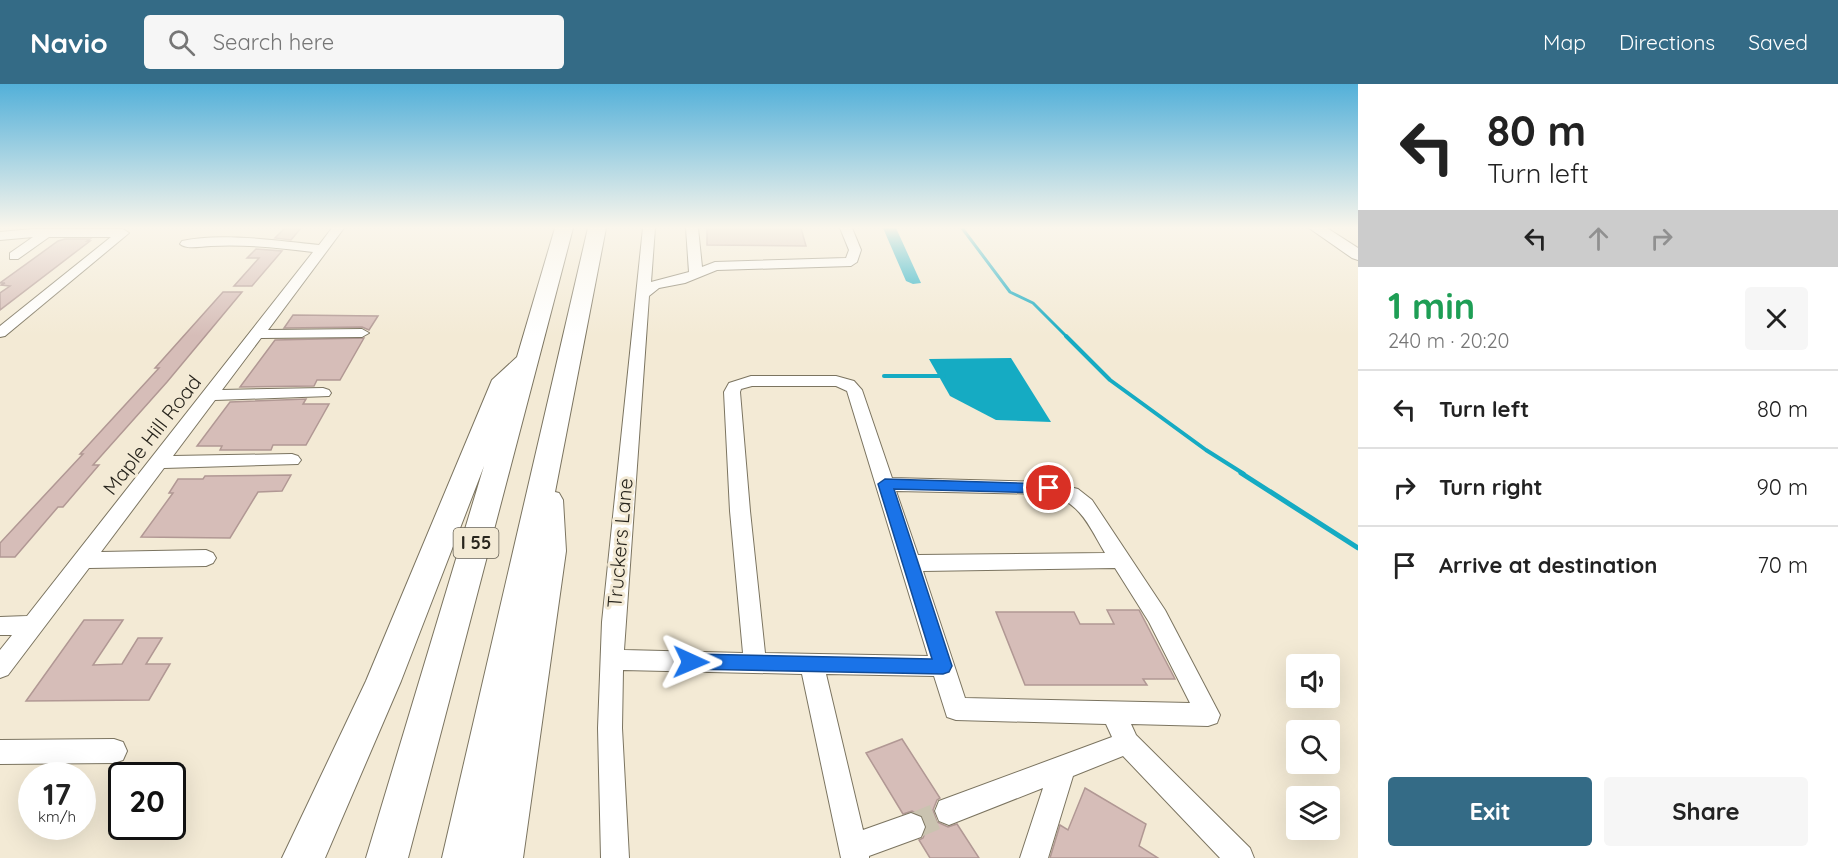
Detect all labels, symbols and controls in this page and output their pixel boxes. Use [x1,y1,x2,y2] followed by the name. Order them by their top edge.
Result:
[144,15,564,69] search box
[30,25,108,60] text: Navio
[165,26,198,59] icon: search
[213,28,334,56] text: Search here
[1543,29,1586,55] text: Map
[1619,29,1715,55] text: Directions
[1748,29,1808,55] text: Saved
[1487,104,1586,157] text: 80 m
[1388,108,1466,186] icon: left
[1487,156,1589,190] text: Turn left
[1519,222,1552,255] icon: left
[1582,222,1615,255] icon: ahead
[1645,222,1678,255] icon: right
[1388,283,1475,328] text: 1 min
[1745,287,1808,350] button: close
[1388,328,1509,353] text: 240 m · 20:20
[97,370,206,499] street label: Maple Hill Road
[1388,393,1421,426] icon: left
[1439,395,1529,423] text: Turn left
[1757,395,1808,423] text: 80 m
[1023,462,1074,513] pin
[1032,471,1065,504] icon: arrive
[1388,471,1421,504] icon: right
[1439,473,1543,501] text: Turn right
[1757,473,1808,501] text: 90 m
[601,477,638,609] street label: Truckers Lane
[454,528,498,558] road number: I 55
[1388,549,1421,582] icon: arrive
[1439,551,1657,579] text: Arrive at destination
[1758,551,1808,579] text: 70 m
[659,630,723,694] position arrow
[1286,654,1340,840] map controls
[1286,654,1340,708] button: sound
[1286,720,1340,774] button: search
[108,762,186,840] speed limit sign: 20
[43,775,71,813] text: 17
[1388,777,1592,846] button: Exit
[1604,777,1808,846] button: Share
[1286,786,1340,840] button: layers
[38,807,76,826] text: km/h

